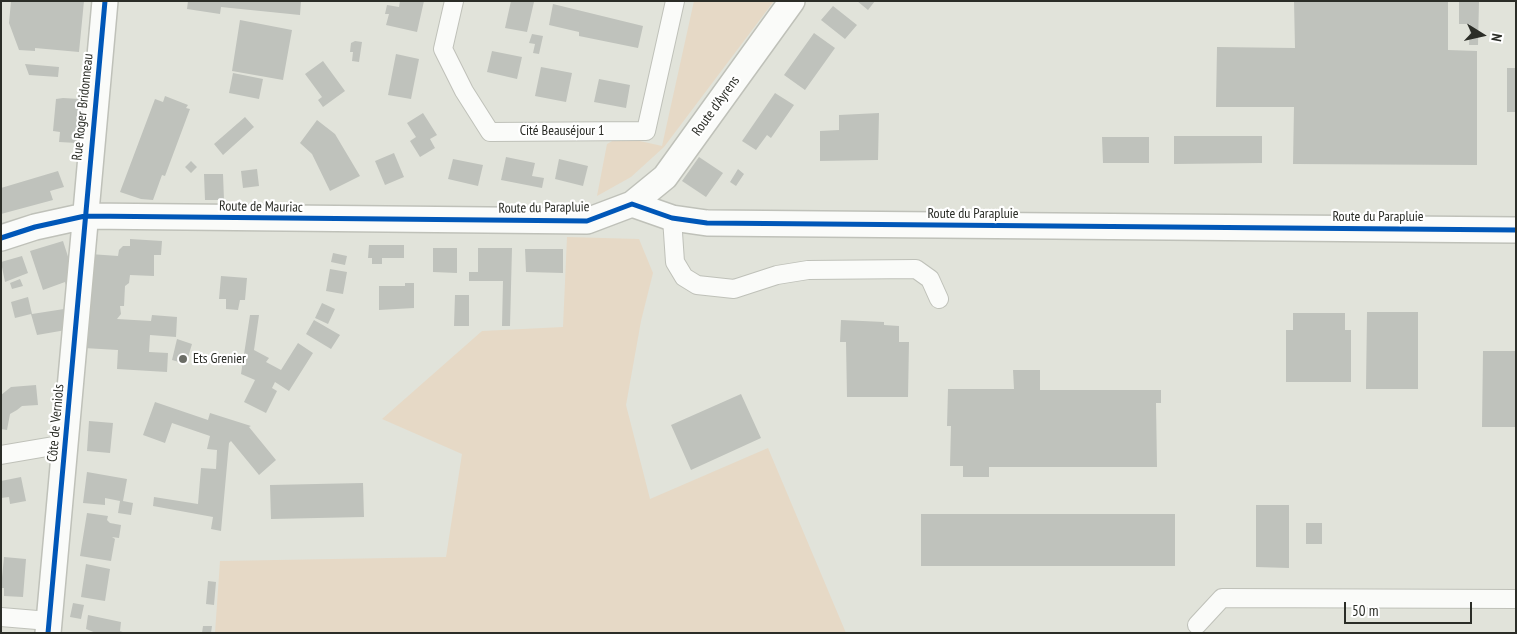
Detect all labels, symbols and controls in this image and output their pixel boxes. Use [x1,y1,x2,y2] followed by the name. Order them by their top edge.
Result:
[1457,10,1507,60] north arrow
[1487,32,1506,43] text: N
[69,53,97,161] street label: Rue Roger Bridonneau
[689,73,743,139] street label: Route d'Ayrens
[520,123,604,139] street label: Cité Beauséjour 1
[219,198,303,216] street label: Route de Mauriac
[498,199,590,217] street label: Route du Parapluie
[927,206,1019,222] street label: Route du Parapluie
[1332,209,1424,225] street label: Route du Parapluie
[193,351,246,367] place label: Ets Grenier
[177,353,189,365] marker: Ets Grenier
[44,383,68,463] street label: Côte de Verniols
[1347,592,1474,624] scale bar
[1352,601,1378,620] text: 50 m

